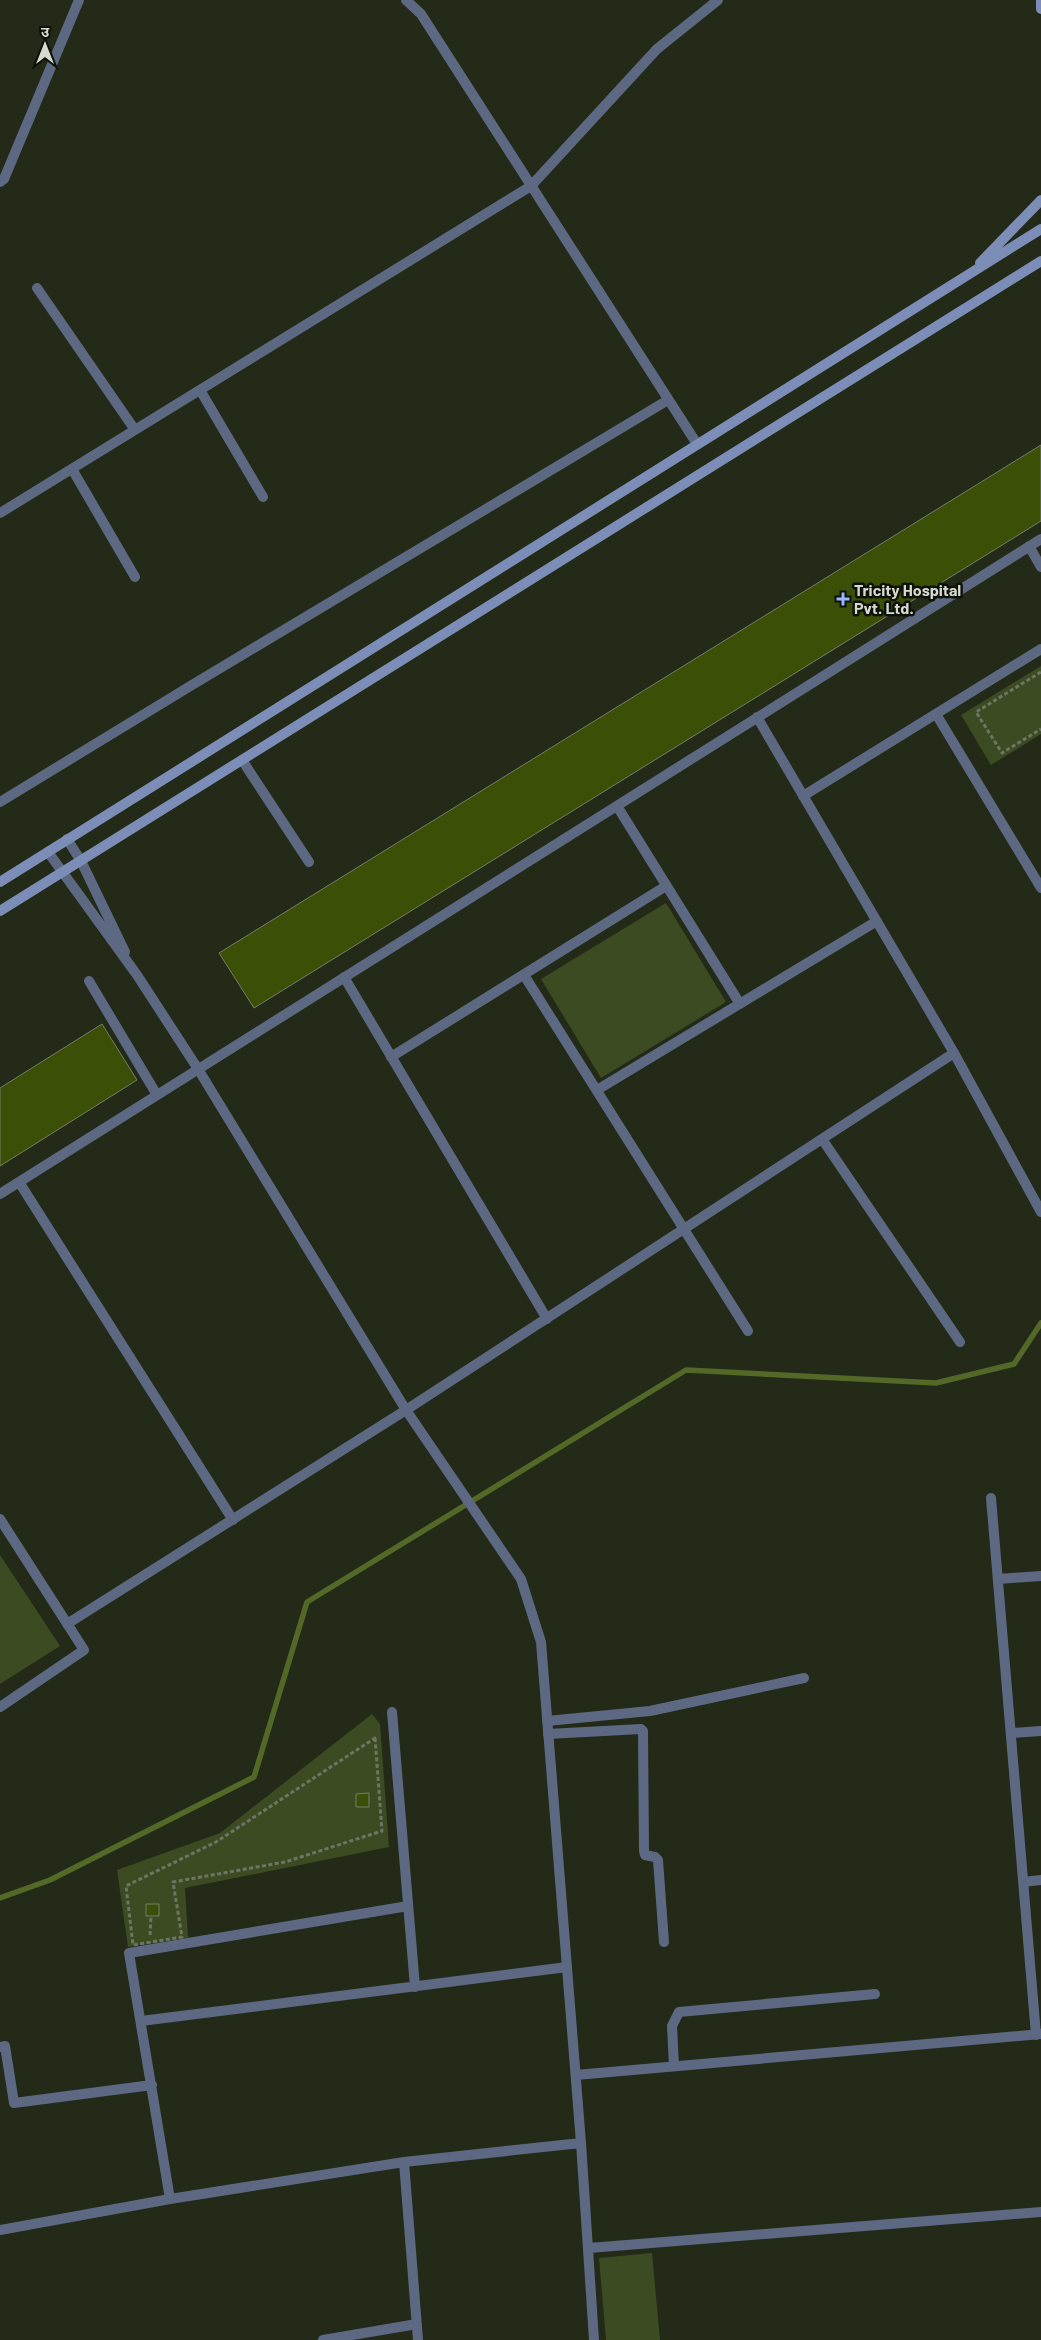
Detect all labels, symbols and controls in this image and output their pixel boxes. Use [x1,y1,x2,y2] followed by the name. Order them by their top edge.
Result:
[20,20,70,70] north arrow
[41,23,50,40] text: उ
[854,580,961,617] place label: Tricity Hospital Pvt. Ltd.
[836,592,850,606] marker: Tricity Hospital Pvt. Ltd.

